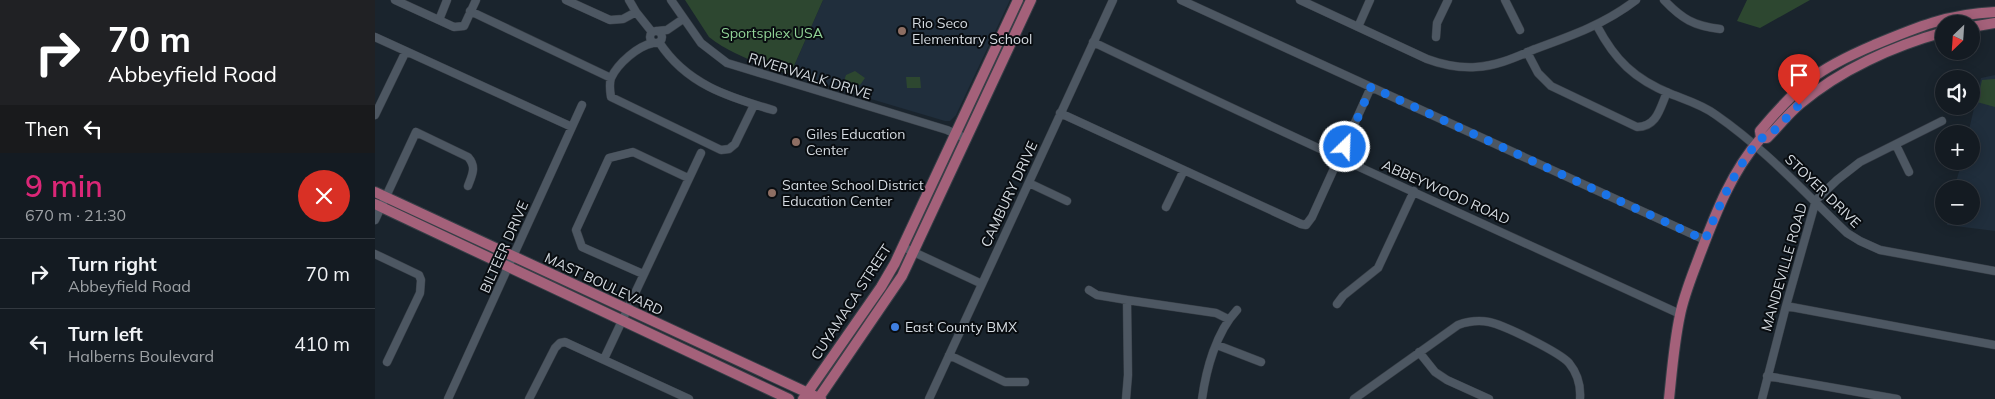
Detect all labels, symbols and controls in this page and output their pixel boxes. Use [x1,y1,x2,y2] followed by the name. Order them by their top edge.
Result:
[912,14,1032,48] place label: Rio Seco Elementary School
[1935,15,1980,60] north arrow
[1935,15,1980,225] map controls
[108,17,191,61] text: 70 m
[25,20,90,85] icon: right
[721,24,824,42] park label: Sportsplex USA
[896,25,908,37] marker: Rio Seco Elementary School
[746,49,874,103] street label: RIVERWALK DRIVE
[1778,54,1820,105] pin
[108,60,277,88] text: Abbeyfield Road
[1785,61,1813,89] icon: arrive
[1935,70,1980,115] button: sound
[79,115,107,143] icon: left
[25,117,69,141] text: Then
[1318,120,1370,172] position arrow
[806,125,905,159] place label: Giles Education Center
[1935,125,1980,170] button: +
[790,136,802,148] marker: Giles Education Center
[977,138,1041,250] street label: CAMBURY DRIVE
[1781,150,1865,232] street label: STOYER DRIVE
[1379,156,1513,228] street label: ABBEYWOOD ROAD
[25,167,103,205] text: 9 min
[298,170,350,222] button: close
[782,176,924,210] place label: Santee School District Education Center
[1935,180,1980,225] button: −
[766,187,778,199] marker: Santee School District Education Center
[476,198,532,296] street label: BILTEER DRIVE
[1757,201,1811,333] street label: MANDEVILLE ROAD
[25,205,126,225] text: 670 m · 21:30
[807,240,895,363] street label: CUYAMACA STREET
[542,249,666,319] street label: MAST BOULEVARD
[68,252,157,276] text: Turn right
[25,260,53,288] icon: right
[306,262,350,286] text: 70 m
[68,276,191,296] text: Abbeyfield Road
[905,318,1017,336] place label: East County BMX
[889,321,901,333] marker: East County BMX
[68,322,143,346] text: Turn left
[25,330,53,358] icon: left
[294,332,350,356] text: 410 m
[68,346,214,366] text: Halberns Boulevard

